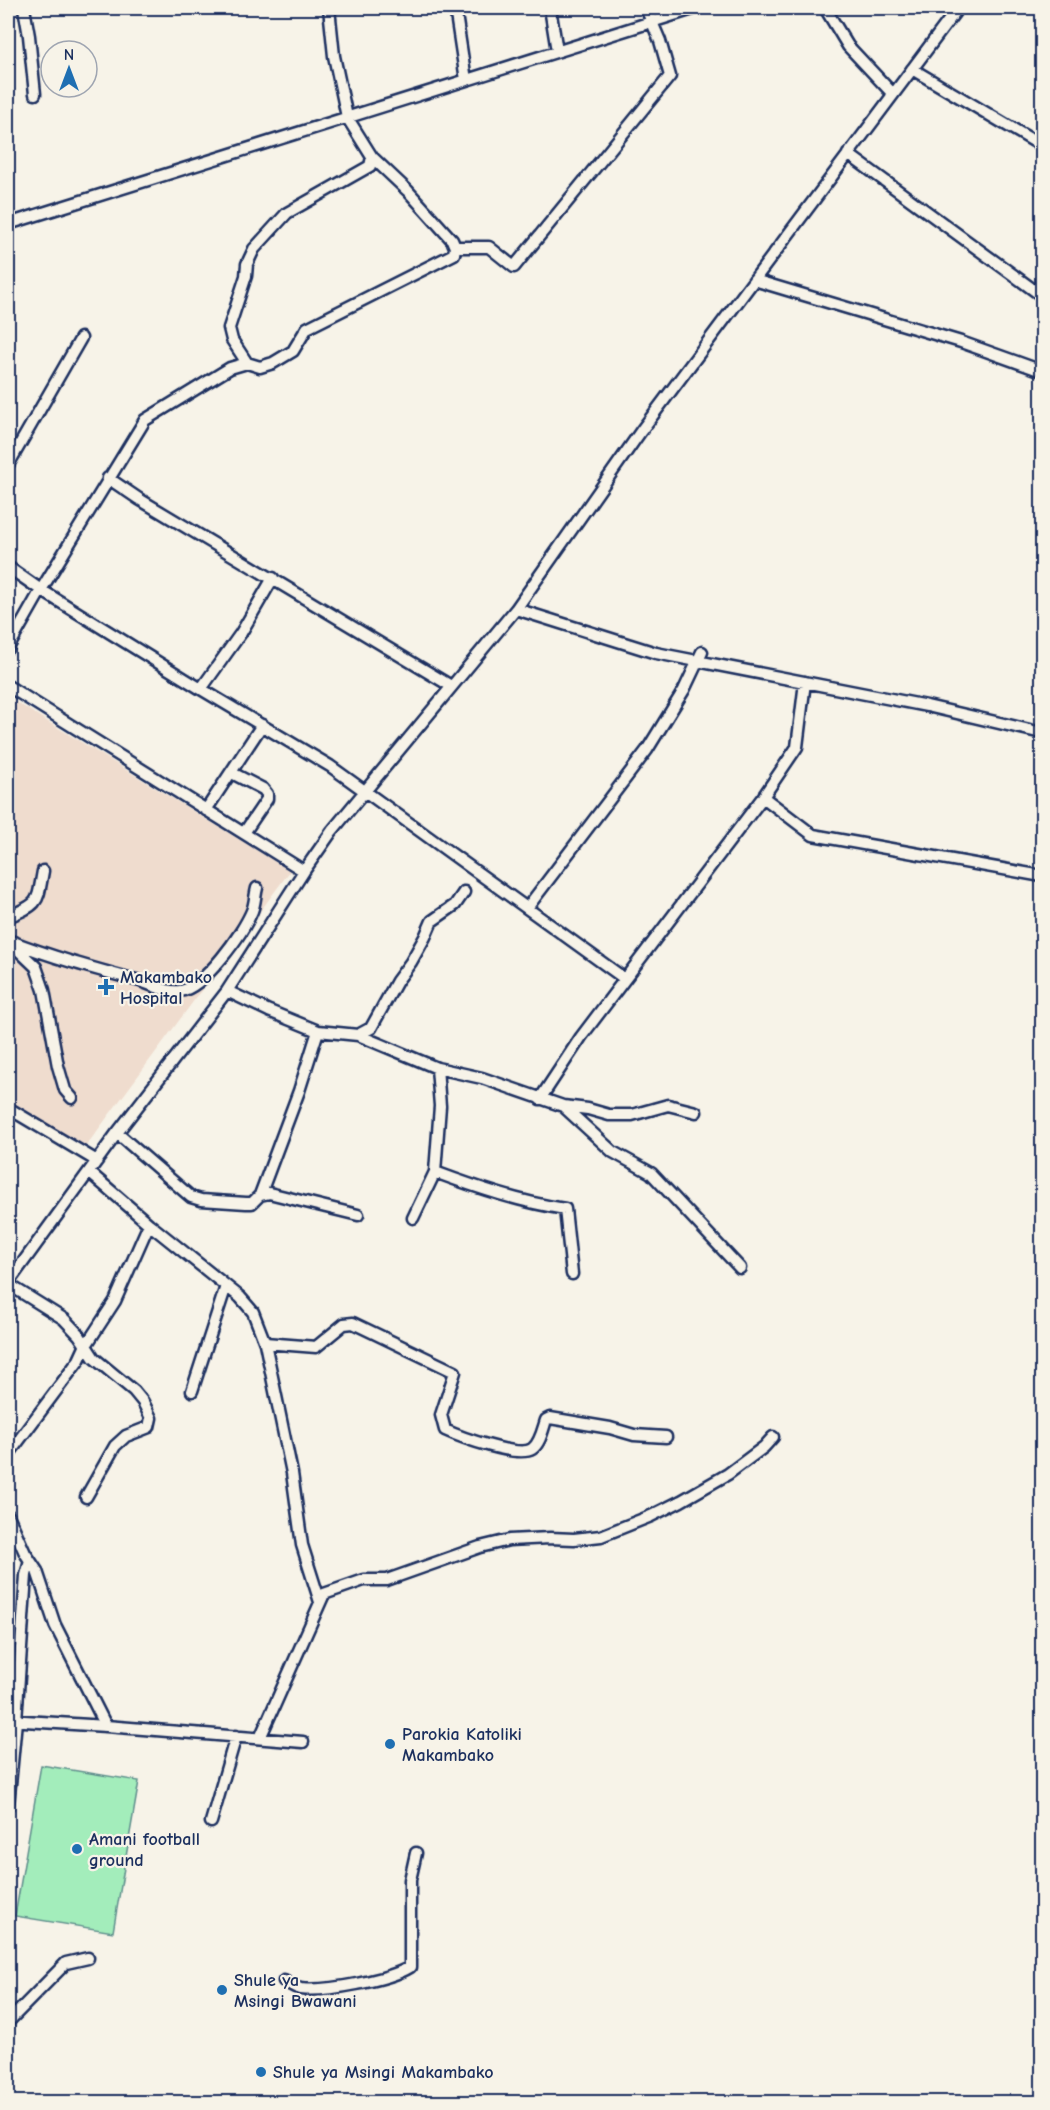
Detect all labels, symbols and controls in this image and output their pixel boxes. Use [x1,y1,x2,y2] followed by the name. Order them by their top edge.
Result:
[39,39,99,99] north arrow
[64,46,74,64] text: N
[120,967,212,1009] place label: Makambako Hospital
[97,978,115,996] marker: Makambako Hospital
[402,1724,522,1766] place label: Parokia Katoliki Makambako
[383,1737,397,1751] marker: Parokia Katoliki Makambako
[89,1829,200,1871] place label: Amani football ground
[70,1842,84,1856] marker: Amani football ground
[234,1970,357,2012] place label: Shule ya Msingi Bwawani
[215,1983,229,1997] marker: Shule ya Msingi Bwawani
[273,2062,494,2083] place label: Shule ya Msingi Makambako
[254,2065,268,2079] marker: Shule ya Msingi Makambako

